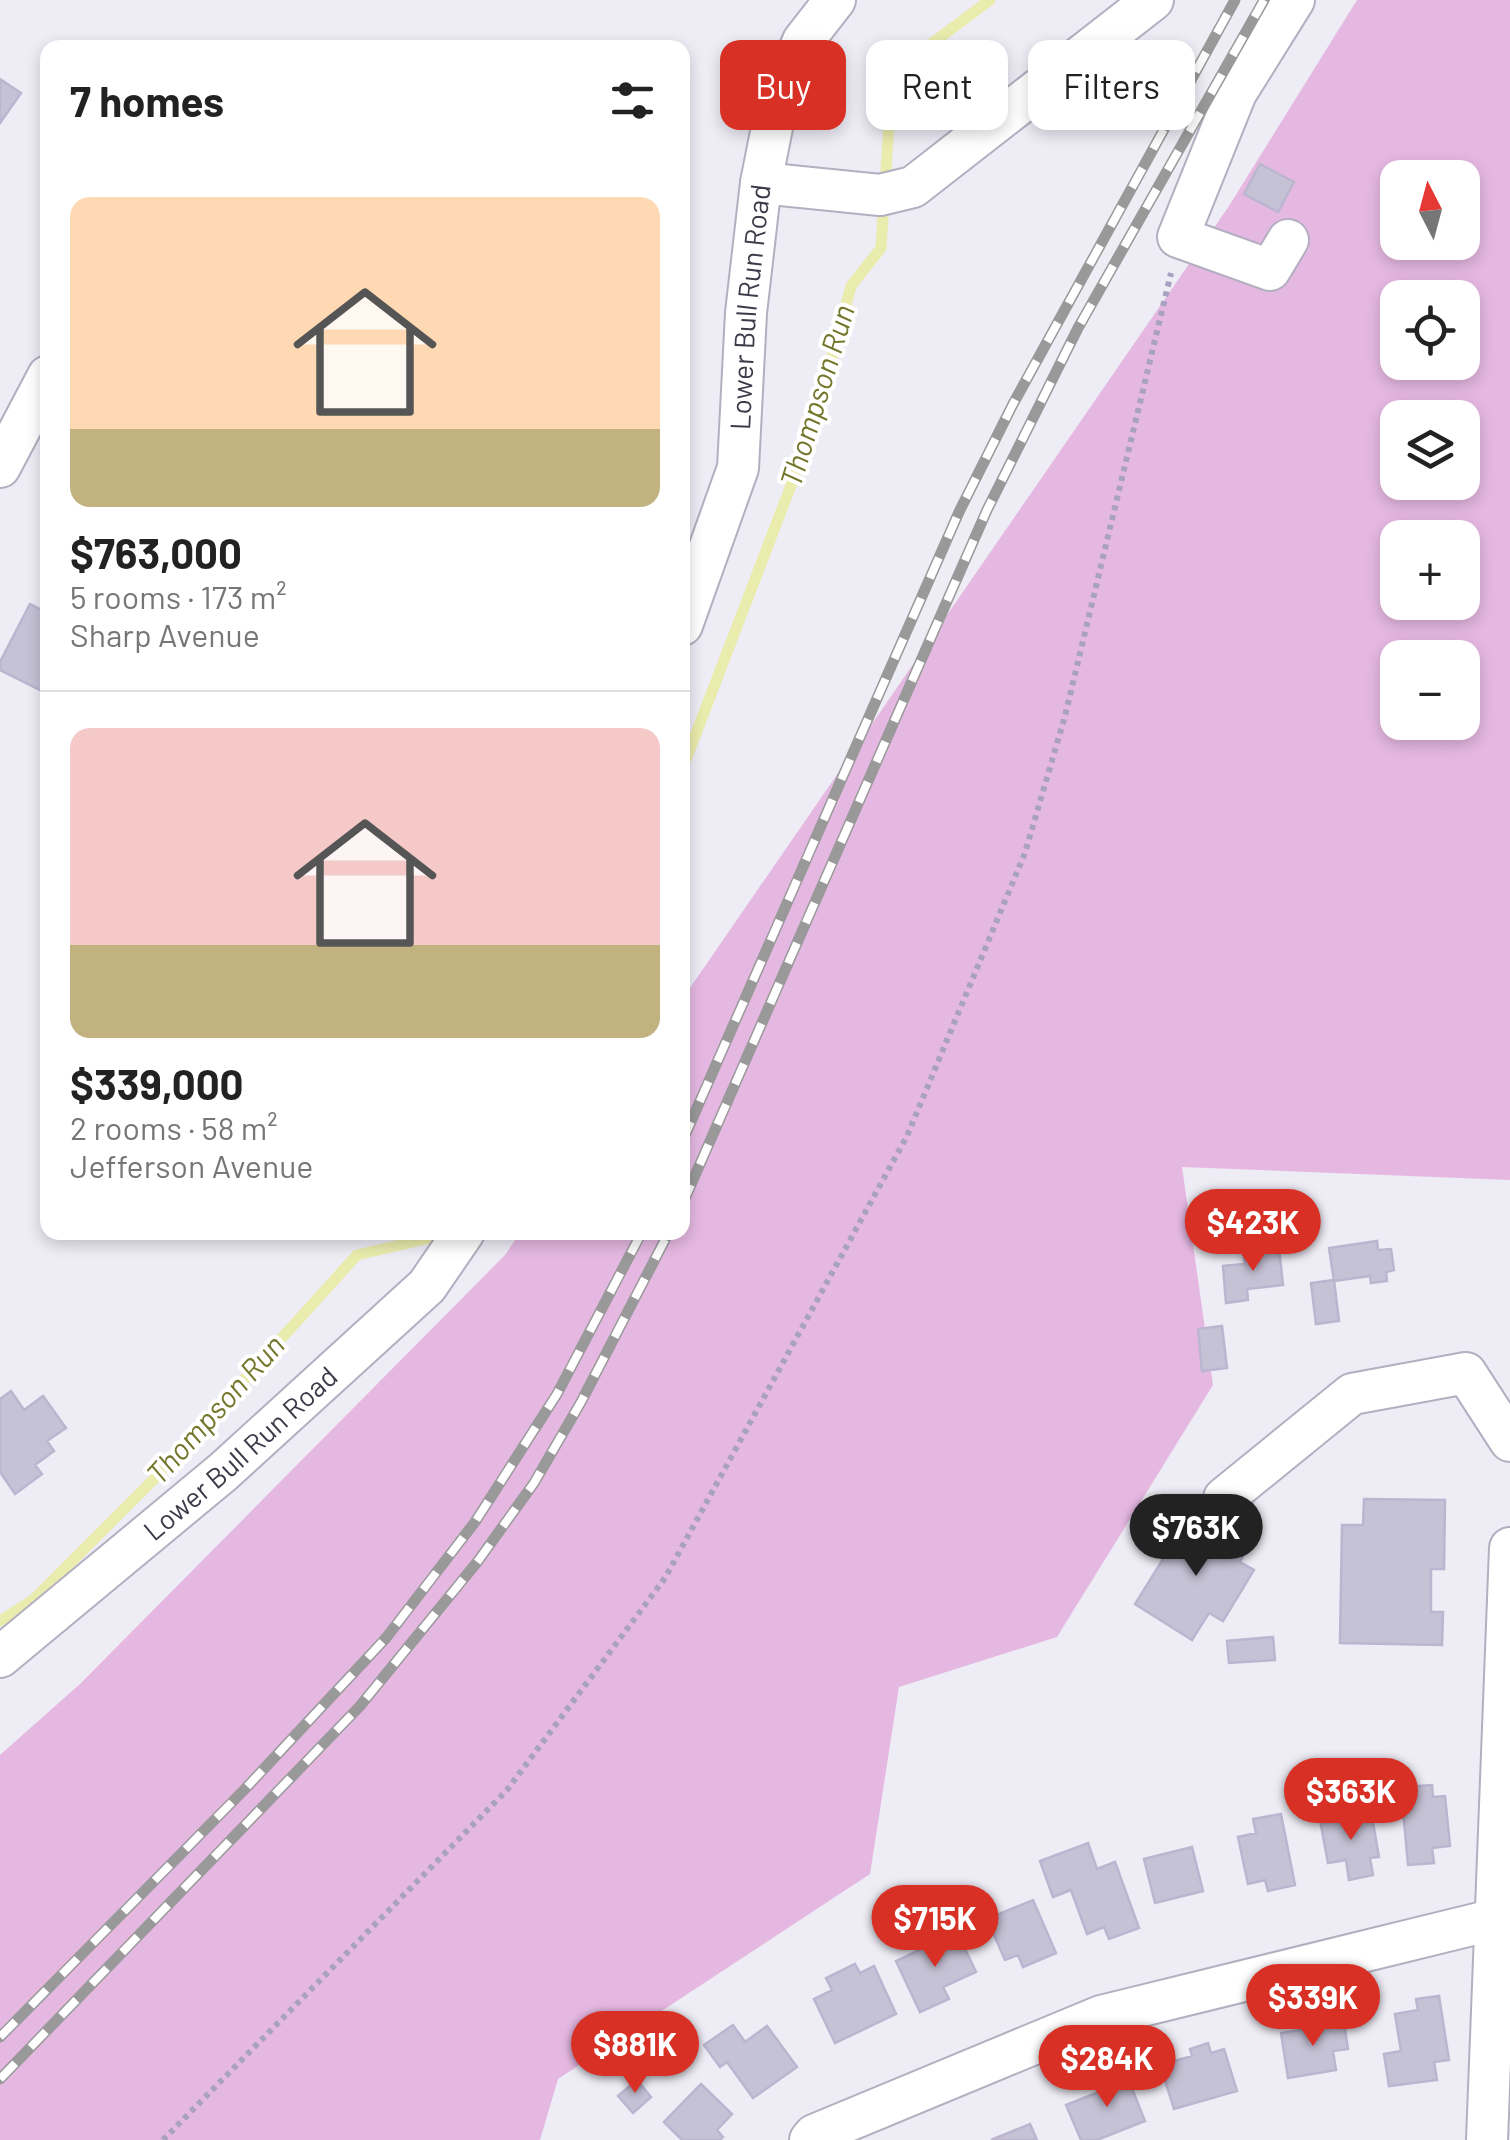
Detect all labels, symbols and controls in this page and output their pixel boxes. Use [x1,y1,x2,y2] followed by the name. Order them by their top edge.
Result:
[720,40,846,130] chip: Buy
[866,40,1008,130] chip: Rent
[1028,40,1195,130] chip: Filters
[605,73,660,128] icon: filters
[70,75,224,125] text: 7 homes
[1380,160,1480,260] north arrow
[1380,160,1480,740] map controls
[722,182,777,431] street label: Lower Bull Run Road
[275,262,455,442] icon: home
[1380,280,1480,380] button: locate
[771,300,861,491] water label: Thompson Run
[1380,400,1480,500] button: layers
[1380,520,1480,620] button: +
[70,527,242,577] text: $763,000
[70,577,287,615] text: 5 rooms · 173 m²
[70,615,260,653] text: Sharp Avenue
[1380,640,1480,740] button: −
[275,793,455,973] icon: home
[70,1058,244,1108] text: $339,000
[70,1108,278,1146] text: 2 rooms · 58 m²
[70,1146,313,1184] text: Jefferson Avenue
[1183,1189,1323,1274] pin: $423K
[1207,1202,1299,1240] text: $423K
[138,1327,291,1491] water label: Thompson Run
[136,1359,344,1547] street label: Lower Bull Run Road
[1126,1494,1266,1579] pin: $763K
[1152,1507,1240,1545] text: $763K
[1281,1758,1421,1843] pin: $363K
[1306,1771,1396,1809] text: $363K
[865,1885,1005,1970] pin: $715K
[893,1898,977,1936] text: $715K
[1243,1964,1383,2049] pin: $339K
[1268,1977,1358,2015] text: $339K
[565,2011,705,2096] pin: $881K
[593,2024,677,2062] text: $881K
[1037,2025,1177,2110] pin: $284K
[1061,2038,1153,2076] text: $284K

